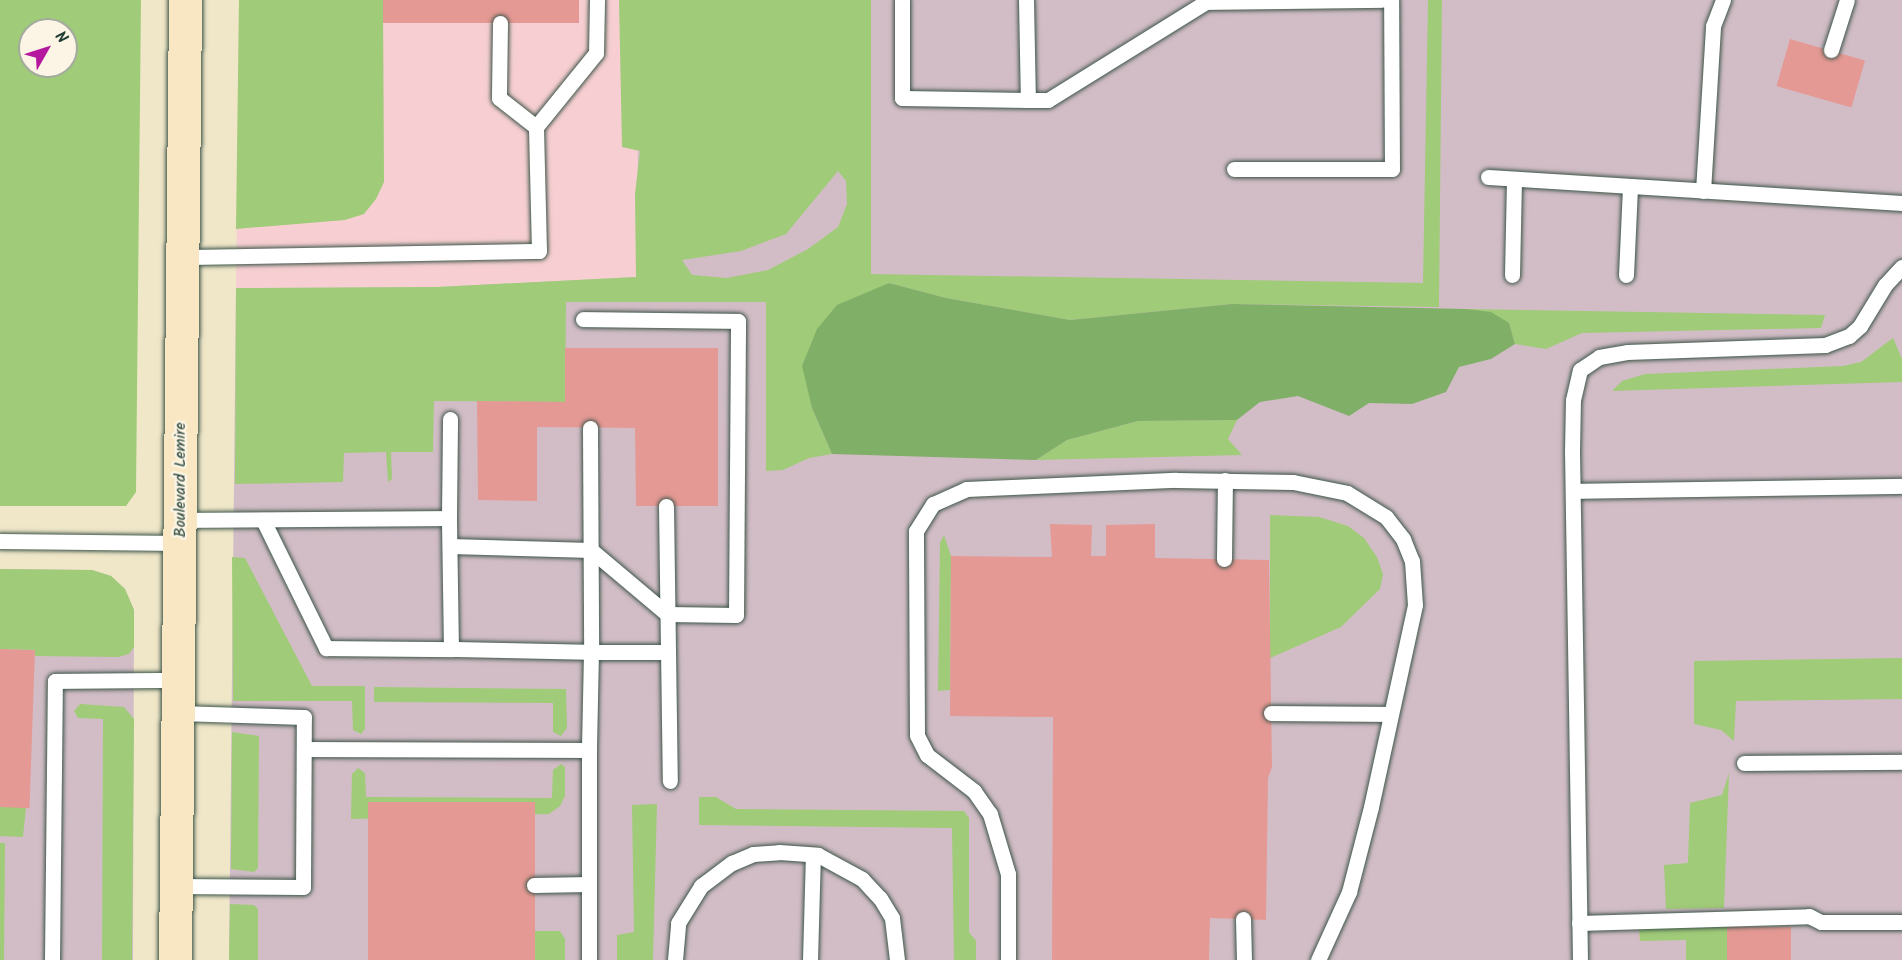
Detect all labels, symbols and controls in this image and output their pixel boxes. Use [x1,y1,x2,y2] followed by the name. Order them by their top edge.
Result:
[18,18,78,78] north arrow
[48,26,74,49] text: N
[171,422,191,538] street label: Boulevard Lemire

